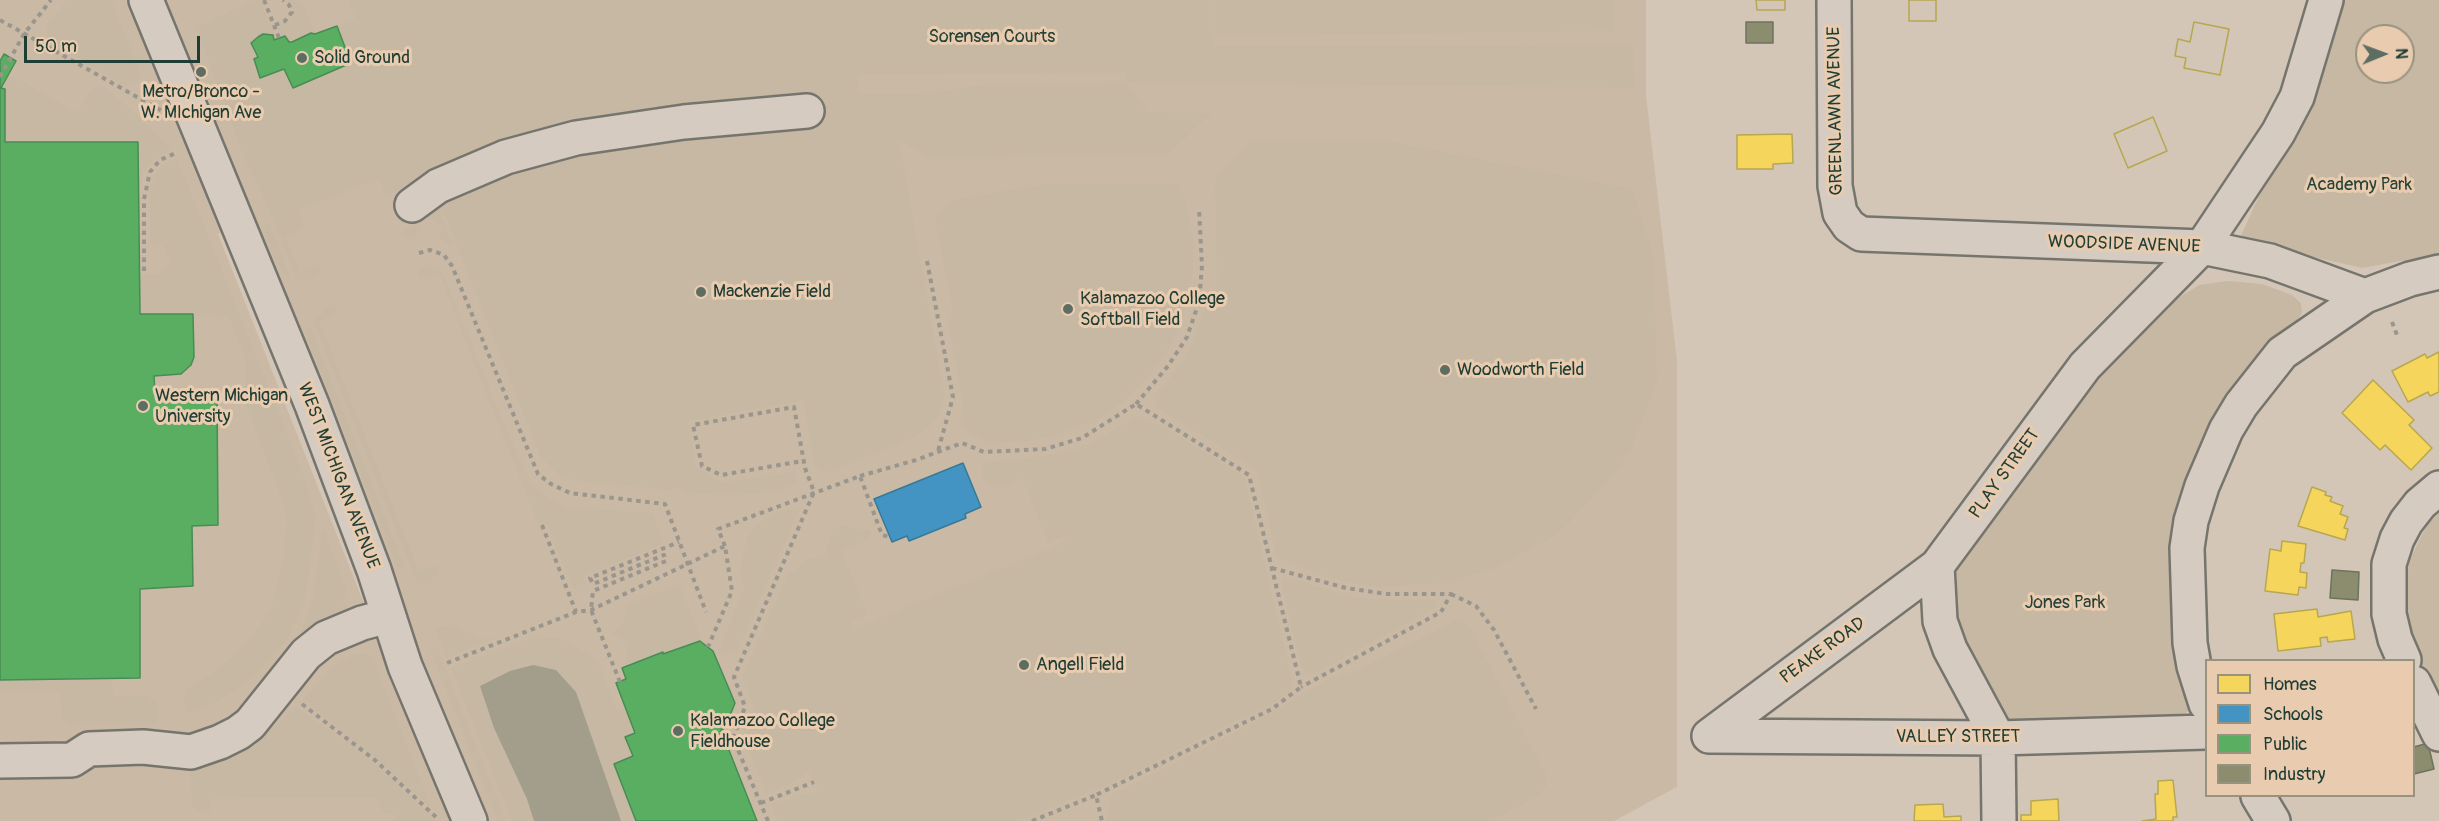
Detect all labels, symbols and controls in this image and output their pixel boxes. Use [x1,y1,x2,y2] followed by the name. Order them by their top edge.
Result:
[27,24,202,62] scale bar
[2355,24,2415,84] north arrow
[929,26,1055,48] park label: Sorensen Courts
[1824,26,1848,196] street label: GREENLAWN AVENUE
[35,35,77,58] text: 50 m
[314,47,410,69] place label: Solid Ground
[2391,48,2411,59] text: N
[295,51,309,65] marker: Solid Ground
[194,65,208,79] marker: Metro/Bronco - W. MIchigan Ave
[141,81,261,124] place label: Metro/Bronco - W. MIchigan Ave
[2306,174,2412,196] park label: Academy Park
[2047,232,2201,258] street label: WOODSIDE AVENUE
[713,281,831,303] place label: Mackenzie Field
[694,285,708,299] marker: Mackenzie Field
[1080,288,1225,330] place label: Kalamazoo College Softball Field
[1061,302,1075,316] marker: Kalamazoo College Softball Field
[1457,359,1584,381] place label: Woodworth Field
[1438,363,1452,377] marker: Woodworth Field
[292,380,384,572] street label: WEST MICHIGAN AVENUE
[155,385,288,428] place label: Western Michigan University
[136,399,150,413] marker: Western Michigan University
[1965,425,2045,523] street label: PLAY STREET
[2025,592,2105,614] park label: Jones Park
[1776,613,1870,689] street label: PEAKE ROAD
[1036,654,1124,676] place label: Angell Field
[1017,658,1031,672] marker: Angell Field
[2205,659,2415,797] legend
[2263,673,2316,696] text: Homes
[2263,703,2323,726] text: Schools
[690,710,835,752] place label: Kalamazoo College Fieldhouse
[671,724,685,738] marker: Kalamazoo College Fieldhouse
[1896,726,2020,748] street label: VALLEY STREET
[2263,733,2307,756] text: Public
[2263,763,2326,786] text: Industry

